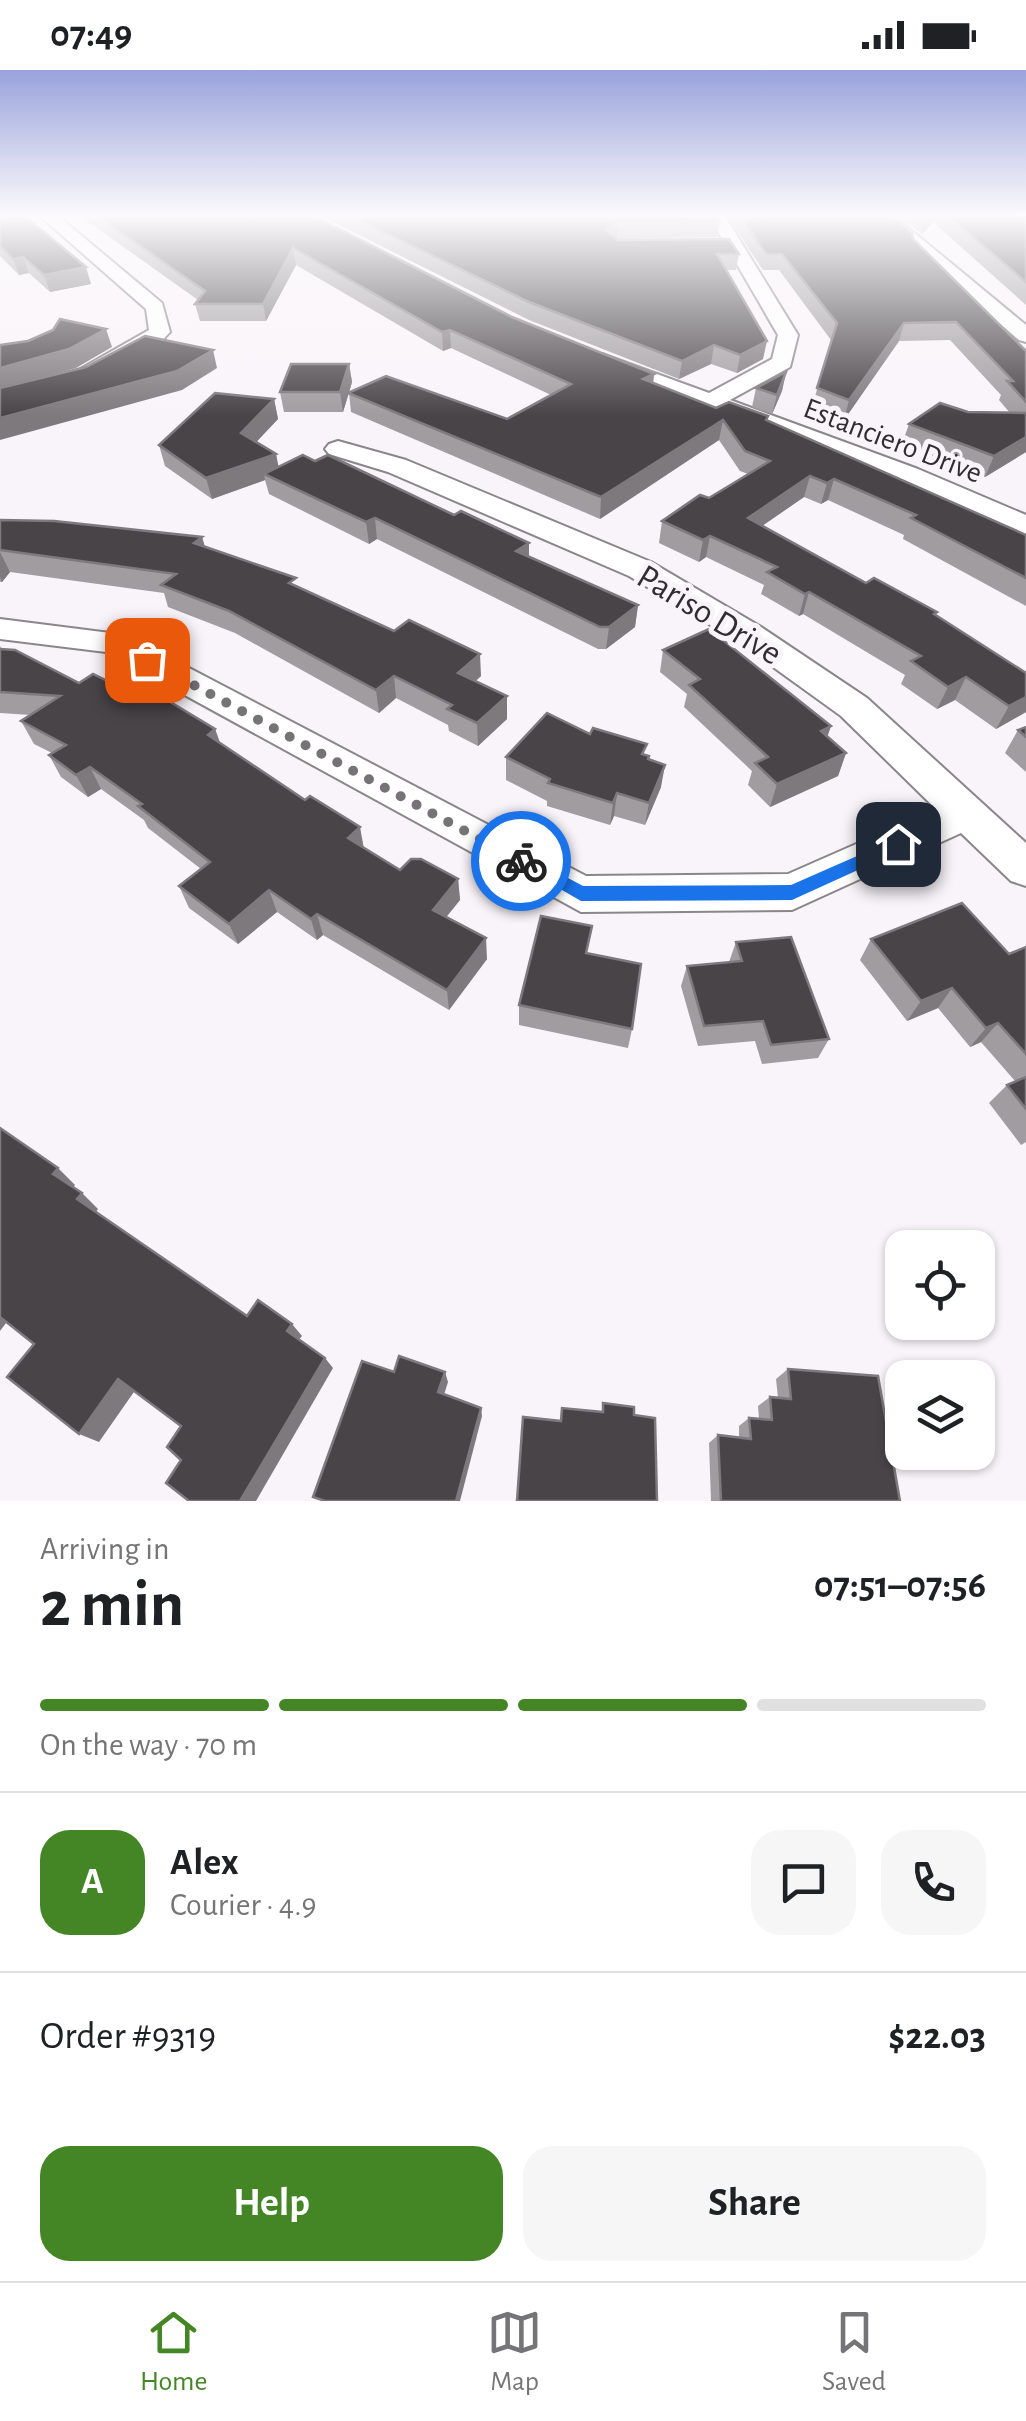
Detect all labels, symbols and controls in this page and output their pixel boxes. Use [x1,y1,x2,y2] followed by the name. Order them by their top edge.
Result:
[50,16,132,54] text: 07:49
[799,393,986,489] street label: Estanciero Drive
[631,559,788,672] street label: Pariso Drive
[105,618,190,703] pin
[120,633,175,688] icon: bag
[856,802,941,887] pin
[471,811,571,911] courier
[871,817,926,872] icon: home
[494,834,549,889] icon: bike
[885,1230,995,1470] map controls
[885,1230,995,1340] button: locate
[885,1360,995,1470] button: layers
[40,1533,169,1565] text: Arriving in
[814,1567,986,1605] text: 07:51–07:56
[40,1573,184,1638] text: 2 min
[40,1729,257,1761] text: On the way · 70 m
[751,1830,856,1935] button: chat
[881,1830,986,1935] button: phone
[170,1844,239,1882] text: Alex
[81,1863,104,1901] text: A
[170,1889,317,1921] text: Courier · 4.9
[40,2018,216,2056] text: Order #9319
[888,2018,986,2056] text: $22.03
[40,2146,503,2261] button: Help
[523,2146,986,2261] button: Share
[140,2305,207,2399] tab: Home
[487,2305,542,2399] tab: Map
[822,2305,886,2399] tab: Saved

